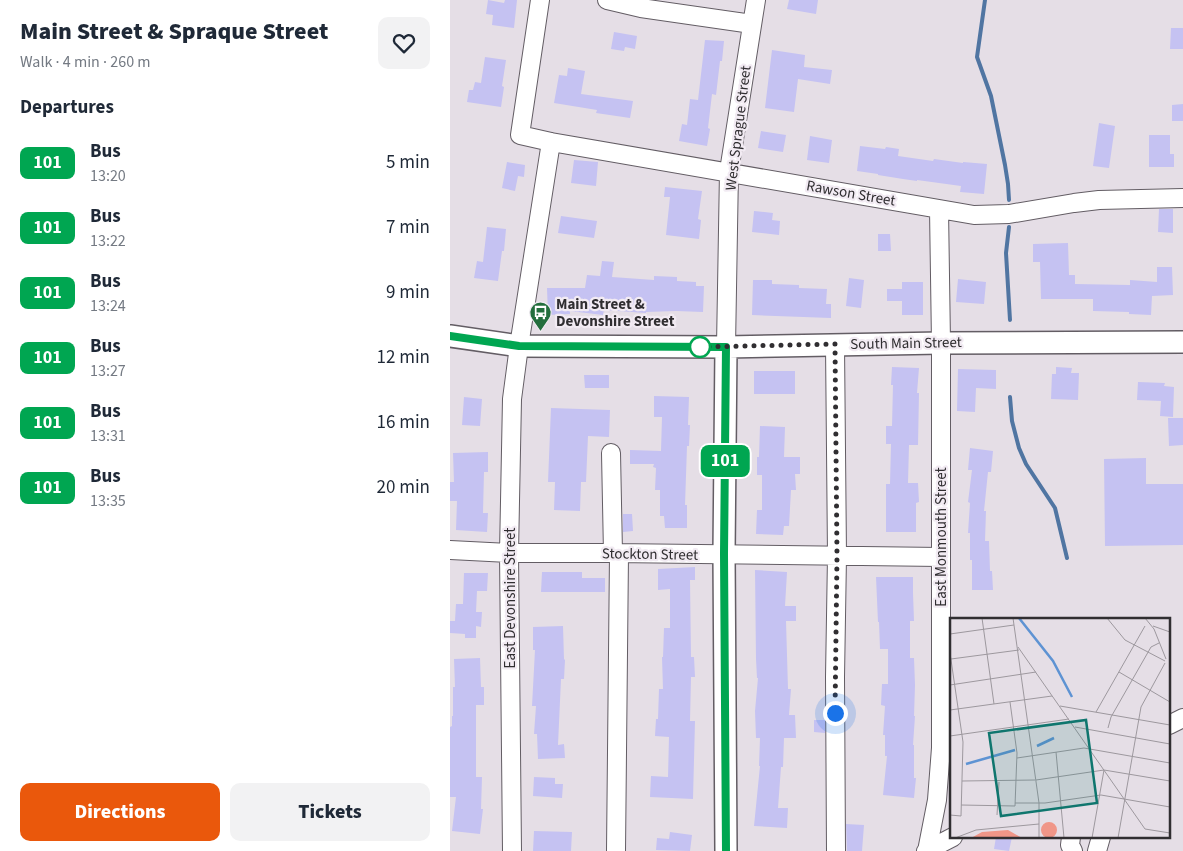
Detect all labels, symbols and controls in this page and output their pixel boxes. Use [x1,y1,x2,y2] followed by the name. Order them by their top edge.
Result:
[20,14,328,49] text: Main Street & Spraque Street
[378,17,430,69] button: heart
[20,51,151,73] text: Walk · 4 min · 260 m
[720,64,757,192] street label: West Sprague Street
[20,94,114,121] text: Departures
[90,138,121,165] text: Bus
[386,149,430,176] text: 5 min
[33,150,62,175] text: 101
[90,165,126,187] text: 13:20
[805,175,897,212] street label: Rawson Street
[90,203,121,230] text: Bus
[386,214,430,241] text: 7 min
[33,215,62,240] text: 101
[90,230,126,252] text: 13:22
[90,268,121,295] text: Bus
[386,279,430,306] text: 9 min
[33,280,62,305] text: 101
[556,294,675,332] place label: Main Street & Devonshire Street
[90,295,126,317] text: 13:24
[528,301,552,332] bus stop icon: Main Street & Devonshire Street
[850,332,962,355] street label: South Main Street
[90,333,121,360] text: Bus
[689,336,711,358] unlabelled marker
[376,344,430,371] text: 12 min
[33,345,62,370] text: 101
[90,360,126,382] text: 13:27
[90,398,121,425] text: Bus
[376,409,430,436] text: 16 min
[33,410,62,435] text: 101
[90,425,126,447] text: 13:31
[696,445,754,477] line badge: 101
[711,448,739,473] text: 101
[90,463,121,490] text: Bus
[931,467,952,607] street label: East Monmouth Street
[376,474,430,501] text: 20 min
[33,475,62,500] text: 101
[90,490,126,512] text: 13:35
[500,528,521,668] street label: East Devonshire Street
[602,543,698,566] street label: Stockton Street
[950,618,1170,838] inset map
[823,701,848,726] your location
[20,783,220,841] button: Directions
[230,783,430,841] button: Tickets

